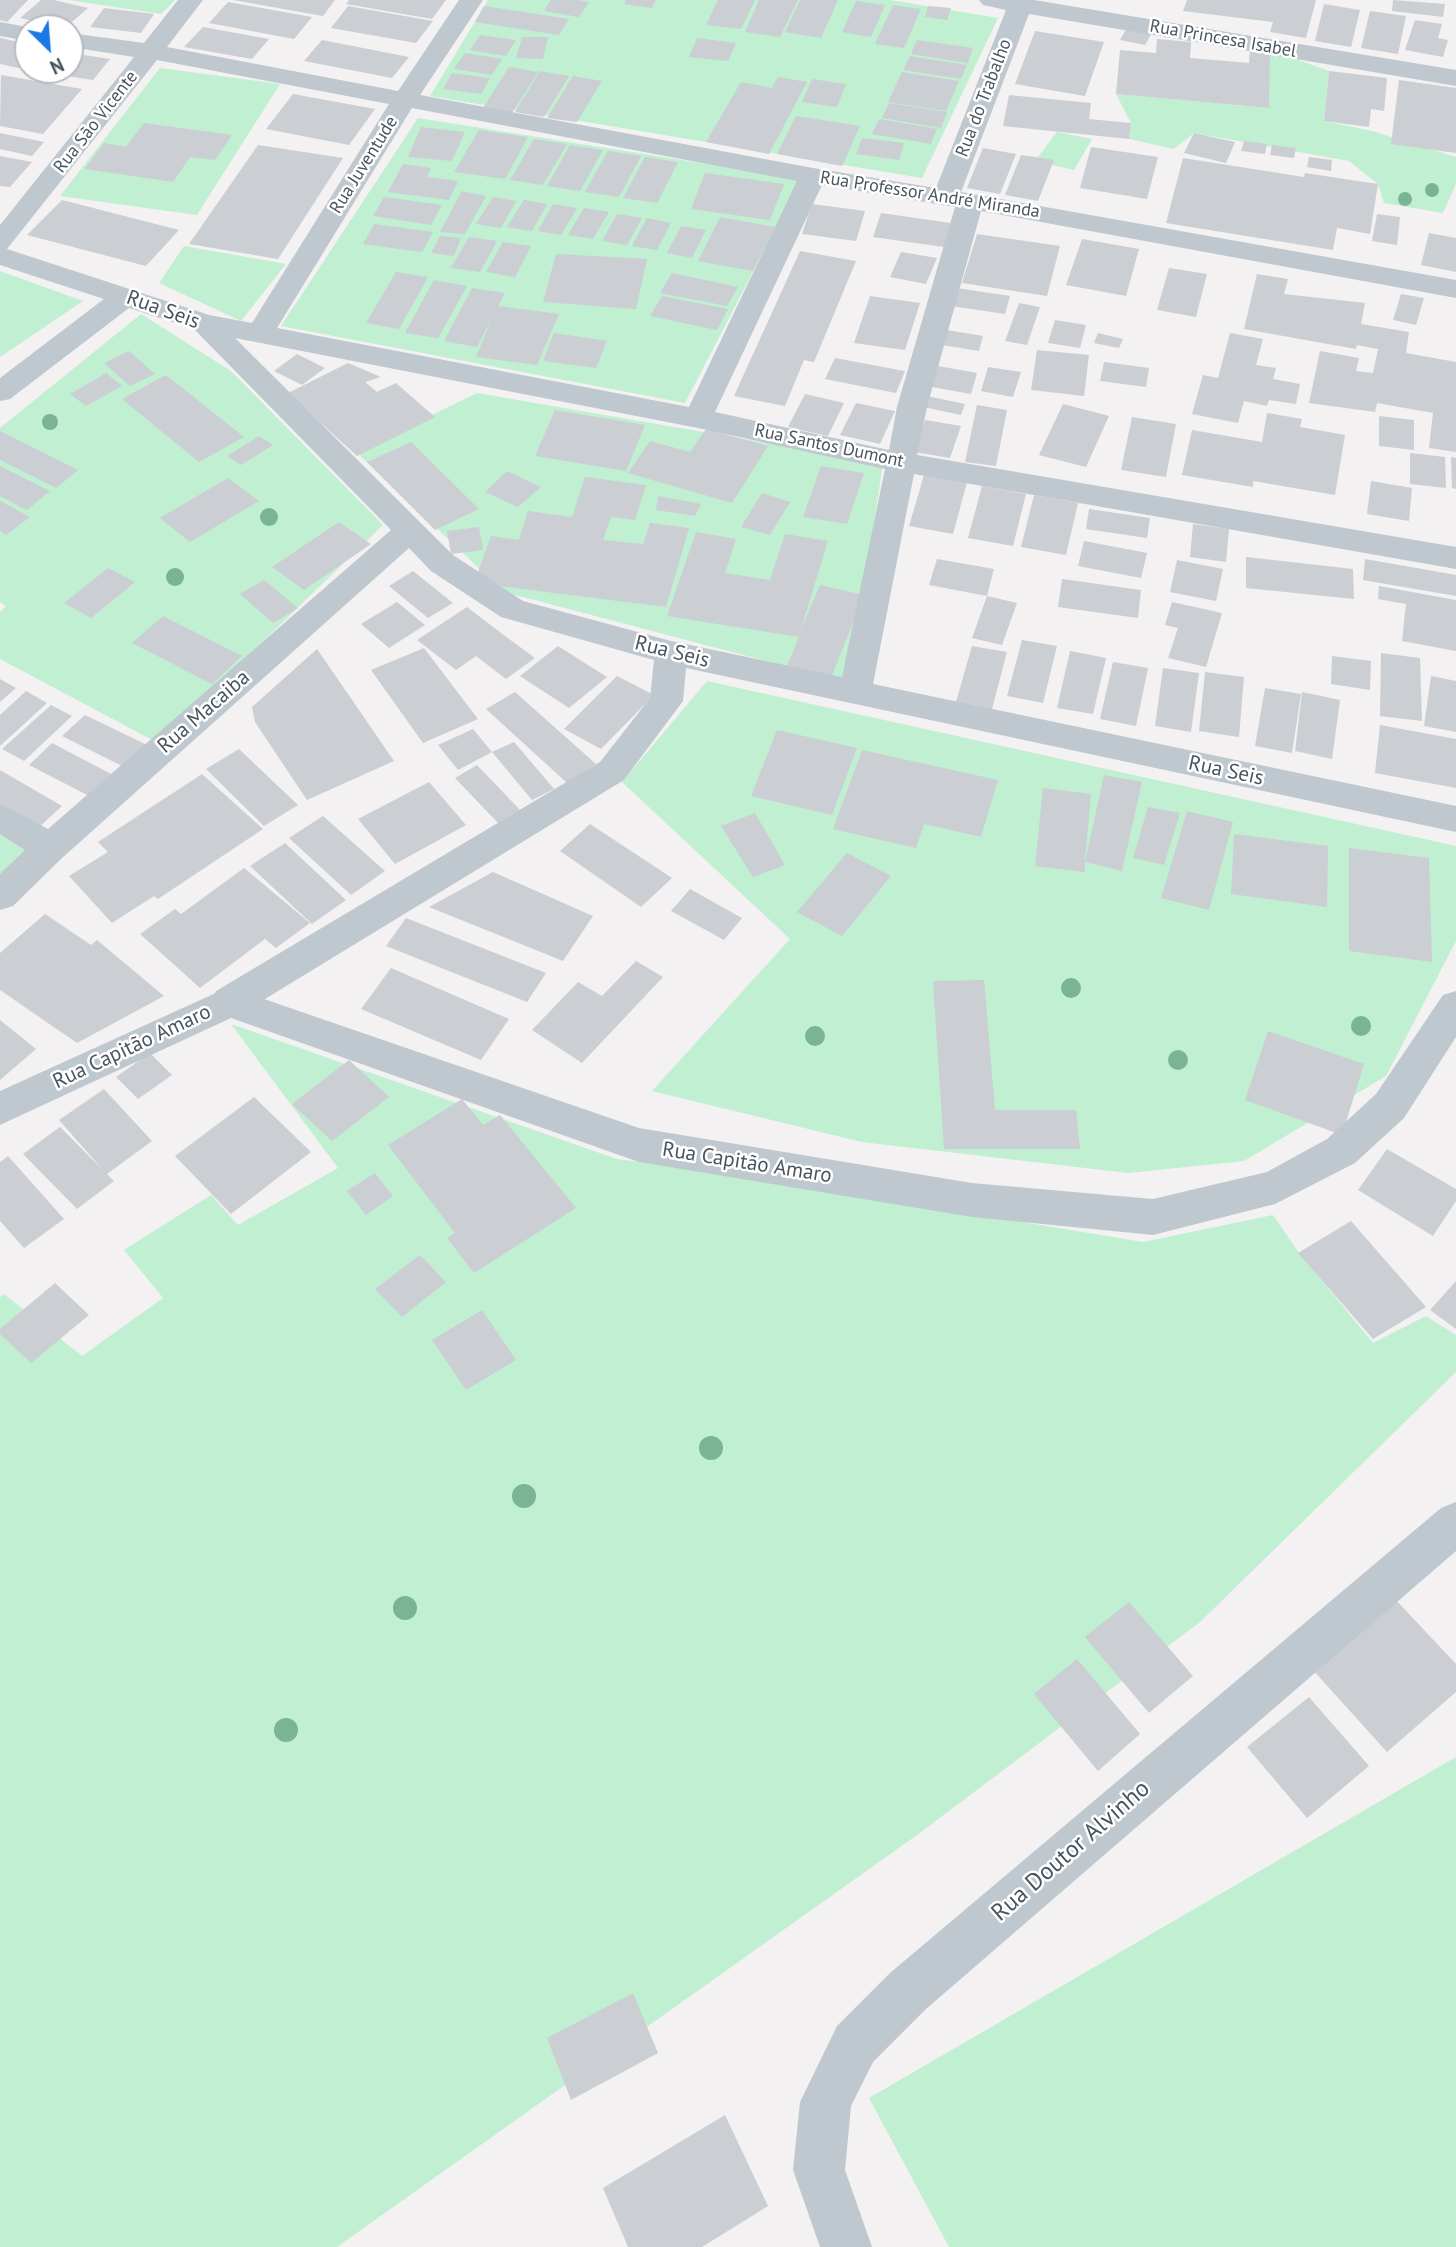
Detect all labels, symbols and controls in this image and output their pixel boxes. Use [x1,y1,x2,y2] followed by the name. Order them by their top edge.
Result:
[14,14,84,84] north arrow
[1148,15,1298,63] street label: Rua Princesa Isabel
[952,36,1016,160] street label: Rua do Trabalho
[46,53,68,80] text: N
[49,67,143,177] street label: Rua São Vicente
[325,112,403,218] street label: Rua Juventude
[819,167,1041,223] street label: Rua Professor André Miranda
[123,285,203,335] street label: Rua Seis
[752,420,906,472] street label: Rua Santos Dumont
[632,631,712,673] street label: Rua Seis
[153,665,255,759] street label: Rua Macaiba
[1186,751,1266,791] street label: Rua Seis
[49,999,215,1095] street label: Rua Capitão Amaro
[660,1137,834,1189] street label: Rua Capitão Amaro
[986,1774,1156,1928] street label: Rua Doutor Alvinho

